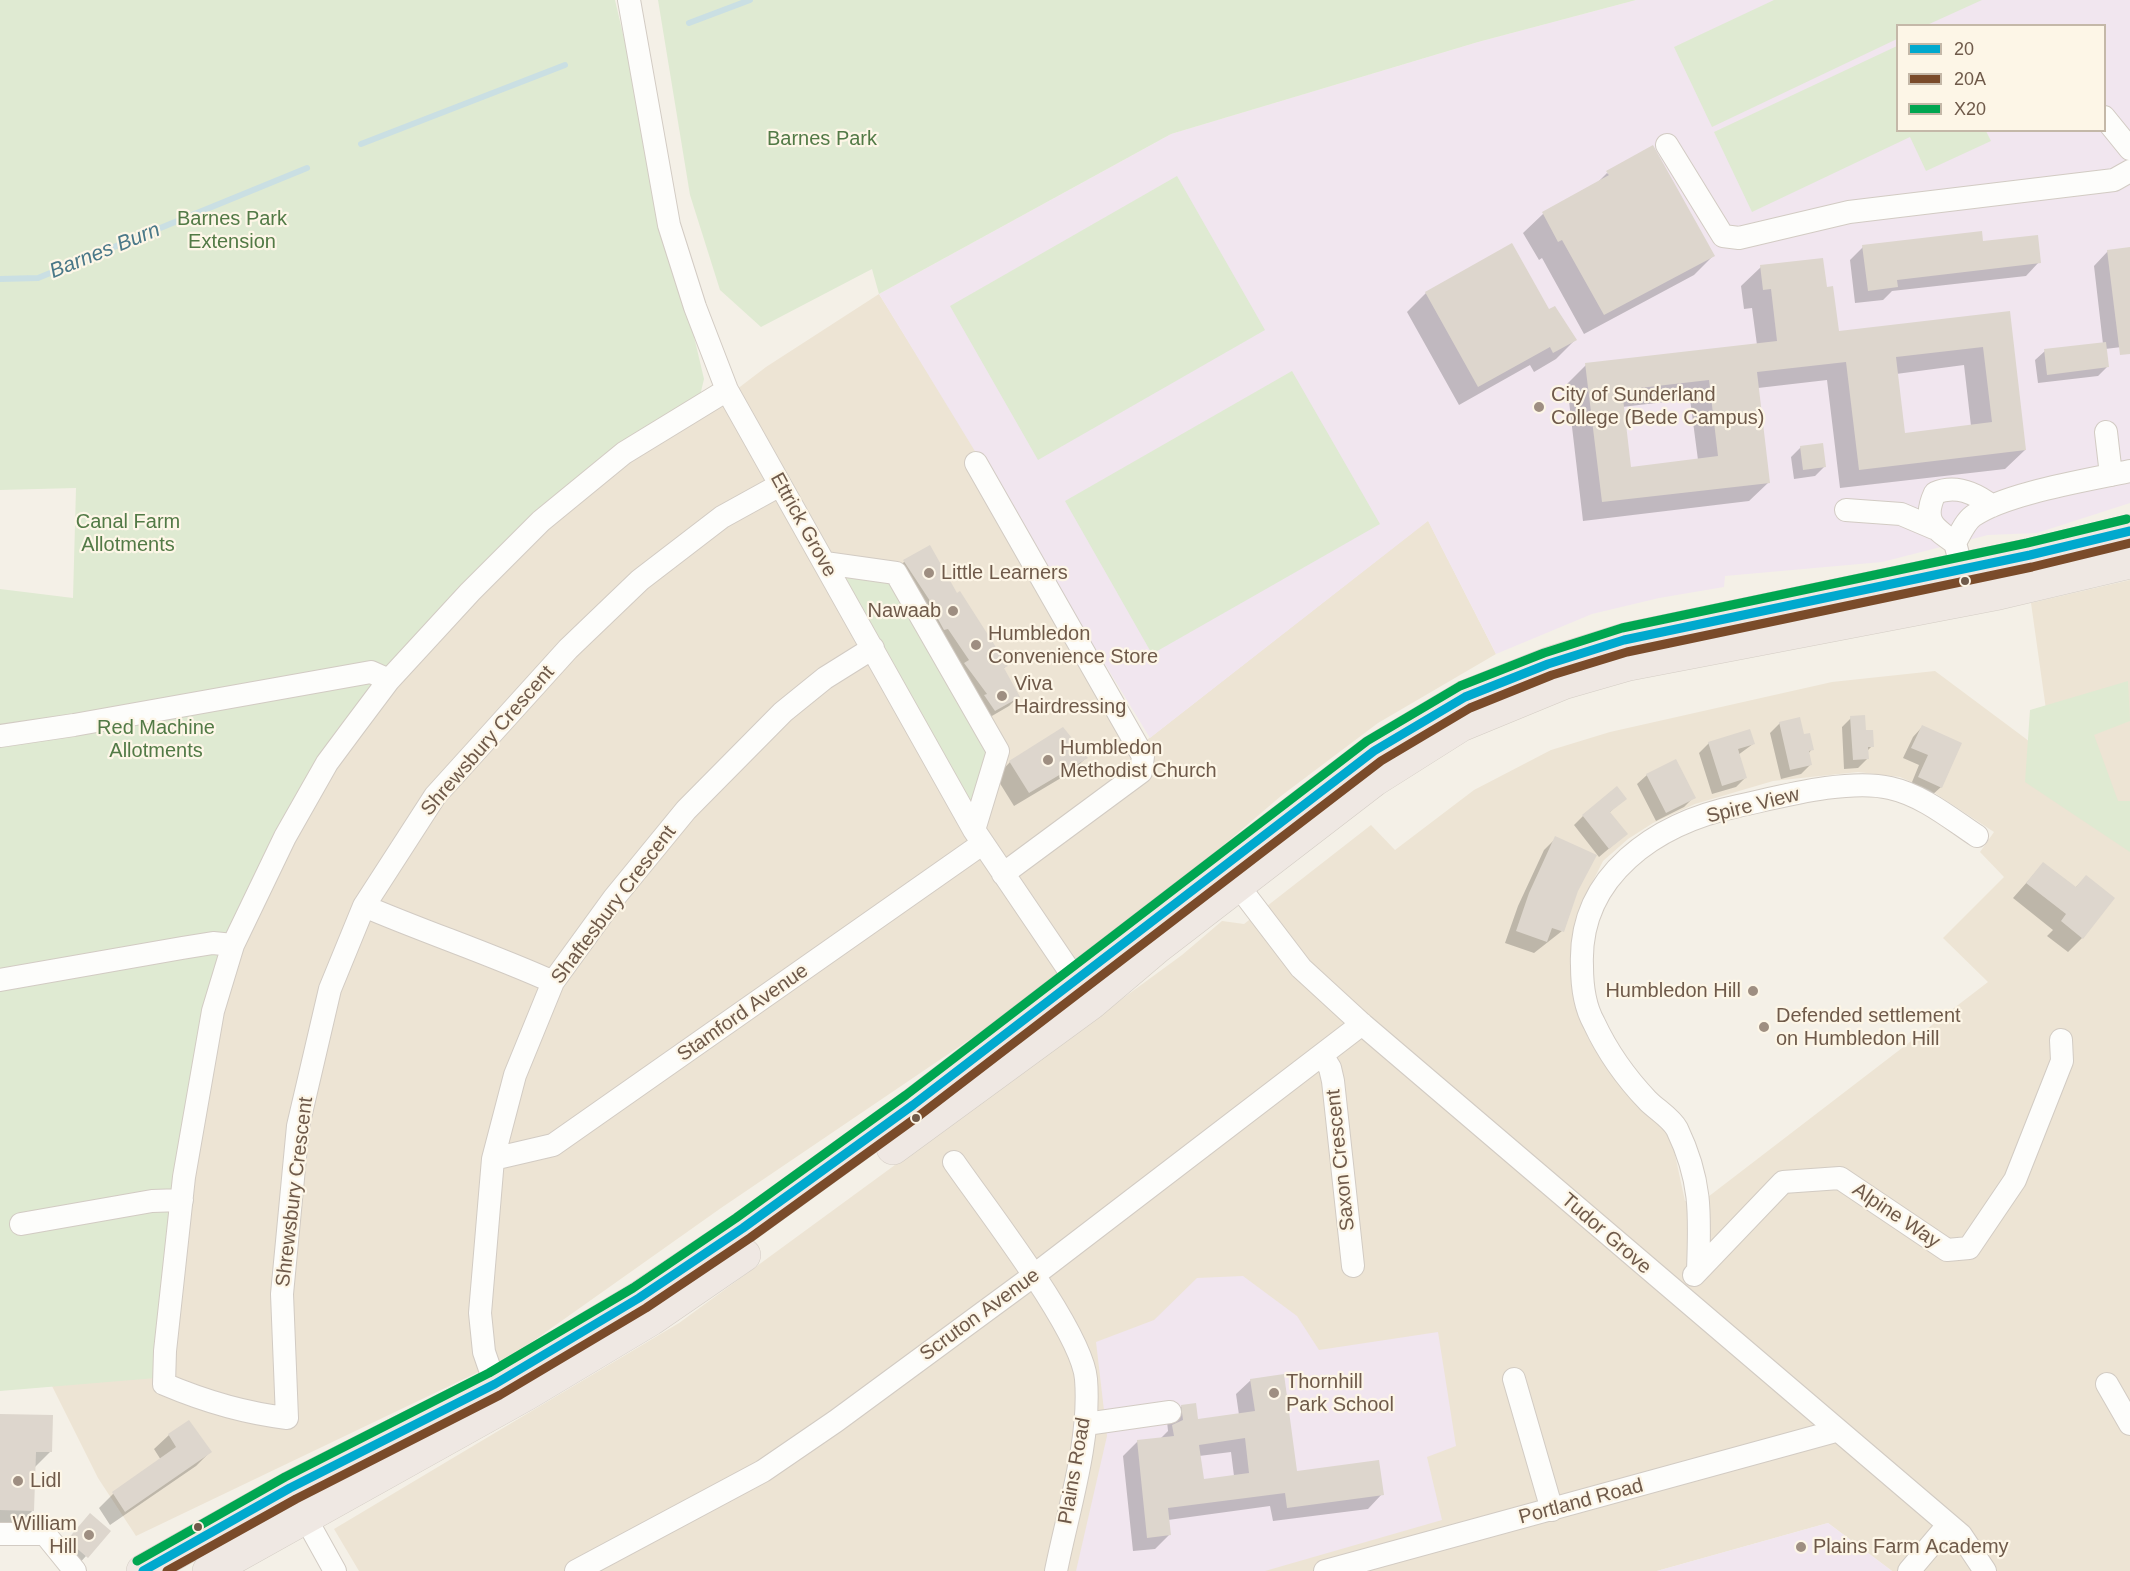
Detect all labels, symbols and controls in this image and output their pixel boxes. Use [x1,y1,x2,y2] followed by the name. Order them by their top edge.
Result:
[1896,24,2106,132] legend
[1954,39,1974,59] text: 20
[1954,69,1986,89] text: 20A
[1954,99,1986,119] text: X20
[767,127,877,151] park label: Barnes Park
[177,207,287,254] park label: Barnes Park Extension
[46,217,164,285] water label: Barnes Burn
[1551,383,1764,430] place label: City of Sunderland College (Bede Campus)
[1532,400,1546,414] marker: City of Sunderland College (Bede Campus)
[764,469,842,581] street label: Ettrick Grove
[76,510,180,557] park label: Canal Farm Allotments
[941,561,1068,585] place label: Little Learners
[922,566,936,580] marker: Little Learners
[1959,575,1971,587] unlabelled marker
[868,599,941,623] place label: Nawaab
[946,604,960,618] marker: Nawaab
[988,622,1158,669] place label: Humbledon Convenience Store
[969,638,983,652] marker: Humbledon Convenience Store
[416,661,560,821] street label: Shrewsbury Crescent
[1014,672,1126,719] place label: Viva Hairdressing
[995,689,1009,703] marker: Viva Hairdressing
[97,716,215,763] park label: Red Machine Allotments
[1060,736,1217,783] place label: Humbledon Methodist Church
[1041,753,1055,767] marker: Humbledon Methodist Church
[1704,783,1802,829] street label: Spire View
[547,821,681,989] street label: Shaftesbury Crescent
[673,959,813,1067] street label: Stamford Avenue
[1605,979,1741,1003] place label: Humbledon Hill
[1746,984,1760,998] marker: Humbledon Hill
[1776,1004,1961,1051] place label: Defended settlement on Humbledon Hill
[1757,1020,1771,1034] marker: Defended settlement on Humbledon Hill
[1322,1088,1360,1232] street label: Saxon Crescent
[271,1096,319,1288] street label: Shrewsbury Crescent
[910,1112,922,1124] unlabelled marker
[1848,1178,1944,1254] street label: Alpine Way
[1556,1188,1656,1280] street label: Tudor Grove
[916,1264,1044,1366] street label: Scruton Avenue
[1286,1370,1394,1417] place label: Thornhill Park School
[1267,1386,1281,1400] marker: Thornhill Park School
[1054,1416,1096,1526] street label: Plains Road
[30,1469,61,1493] place label: Lidl
[11,1474,25,1488] marker: Lidl
[1516,1474,1646,1530] street label: Portland Road
[13,1512,77,1559] place label: William Hill
[192,1521,204,1533] unlabelled marker
[82,1528,96,1542] marker: William Hill
[1813,1535,2009,1559] place label: Plains Farm Academy
[1794,1540,1808,1554] marker: Plains Farm Academy

